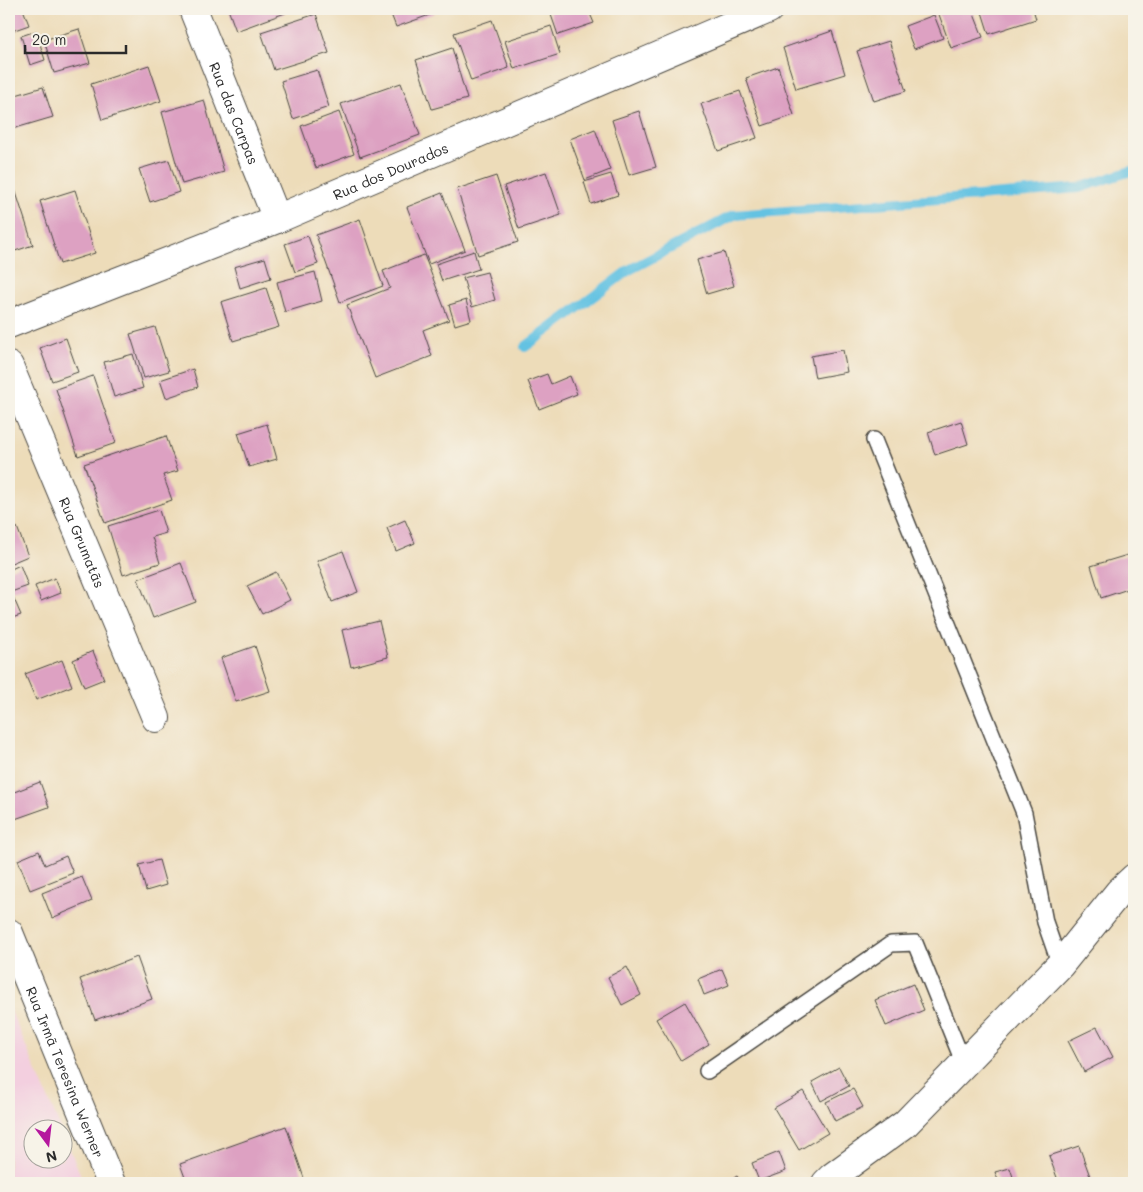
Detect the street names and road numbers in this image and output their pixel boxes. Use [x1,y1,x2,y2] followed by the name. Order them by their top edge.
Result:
[206,59,264,167] street label: Rua das Carpas
[330,138,451,204] street label: Rua dos Dourados
[55,494,110,590] street label: Rua Grumatãs
[22,983,109,1160] street label: Rua Irmã Teresina Werner

